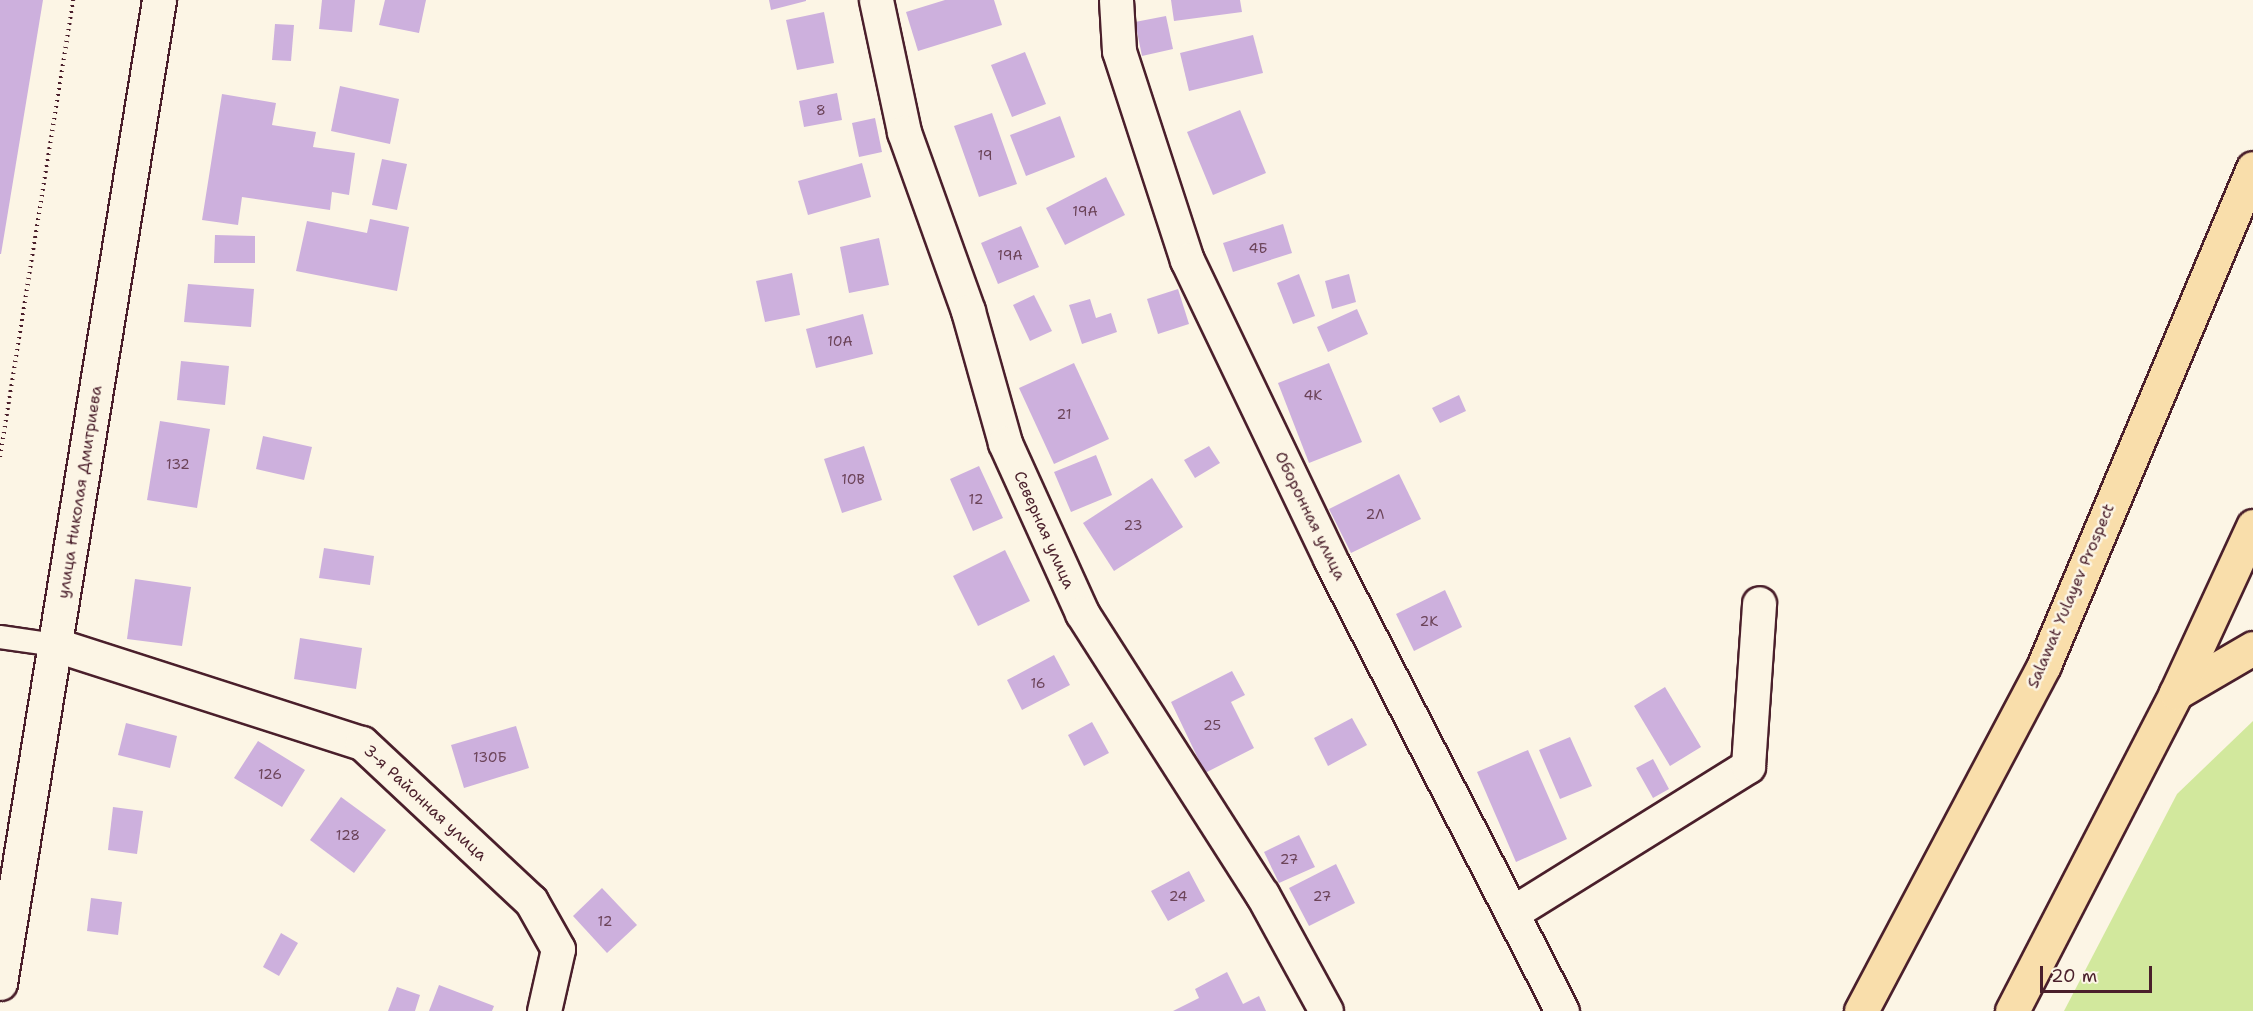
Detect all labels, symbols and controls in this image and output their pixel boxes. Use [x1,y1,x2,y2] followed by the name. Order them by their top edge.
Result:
[816,102,826,118] house number: 8
[977,147,993,163] house number: 19
[1072,203,1098,219] house number: 19А
[1248,240,1268,256] house number: 4Б
[997,247,1023,263] house number: 19А
[827,333,853,349] house number: 10А
[54,384,106,600] street label: улица Николая Дмитриева
[1304,387,1322,403] house number: 4К
[1057,406,1071,422] house number: 21
[1270,448,1350,584] street label: Оборонная улица
[166,456,190,472] house number: 132
[1009,468,1079,592] street label: Северная улица
[841,471,865,487] house number: 10В
[969,491,983,507] house number: 12
[2023,501,2119,691] street label: Salawat Yulayev Prospect
[1365,506,1385,522] house number: 2Л
[1124,517,1142,533] house number: 23
[1420,613,1438,629] house number: 2К
[1030,675,1046,691] house number: 16
[1203,717,1221,733] house number: 25
[359,741,491,865] street label: 3-я Районная улица
[473,749,507,765] house number: 130Б
[258,766,282,782] house number: 126
[336,827,360,843] house number: 128
[1280,851,1298,867] house number: 27
[1169,888,1187,904] house number: 24
[1313,888,1331,904] house number: 27
[598,913,612,929] house number: 12
[2043,954,2156,992] scale bar
[2051,964,2097,988] text: 20 m

